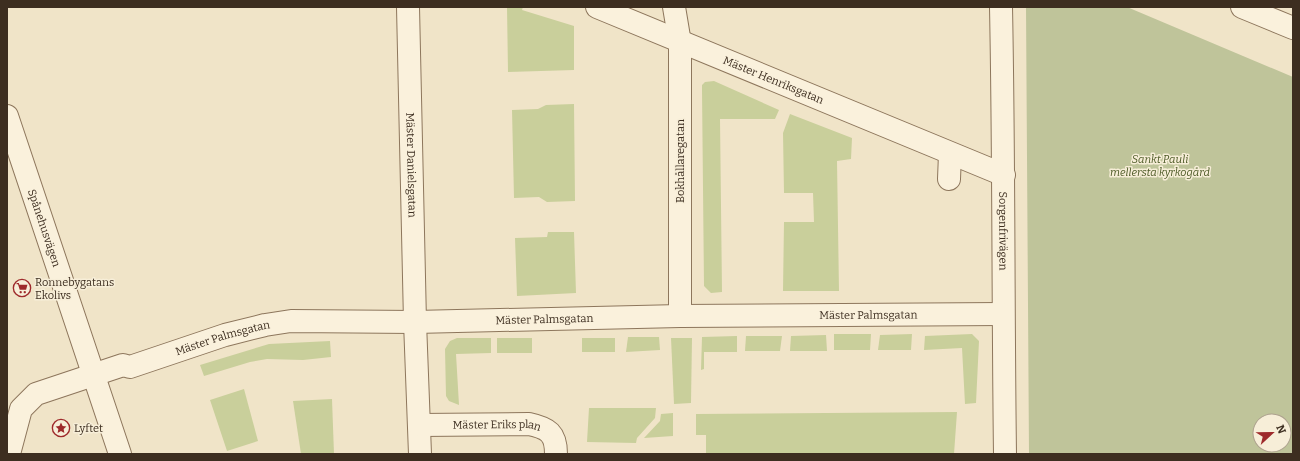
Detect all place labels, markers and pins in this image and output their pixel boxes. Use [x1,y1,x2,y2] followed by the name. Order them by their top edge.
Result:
[35,276,114,302] place label: Ronnebygatans Ekolivs
[12,278,32,298] supermarket icon: Ronnebygatans Ekolivs
[51,418,71,438] place icon: Lyftet
[74,422,103,435] place label: Lyftet

